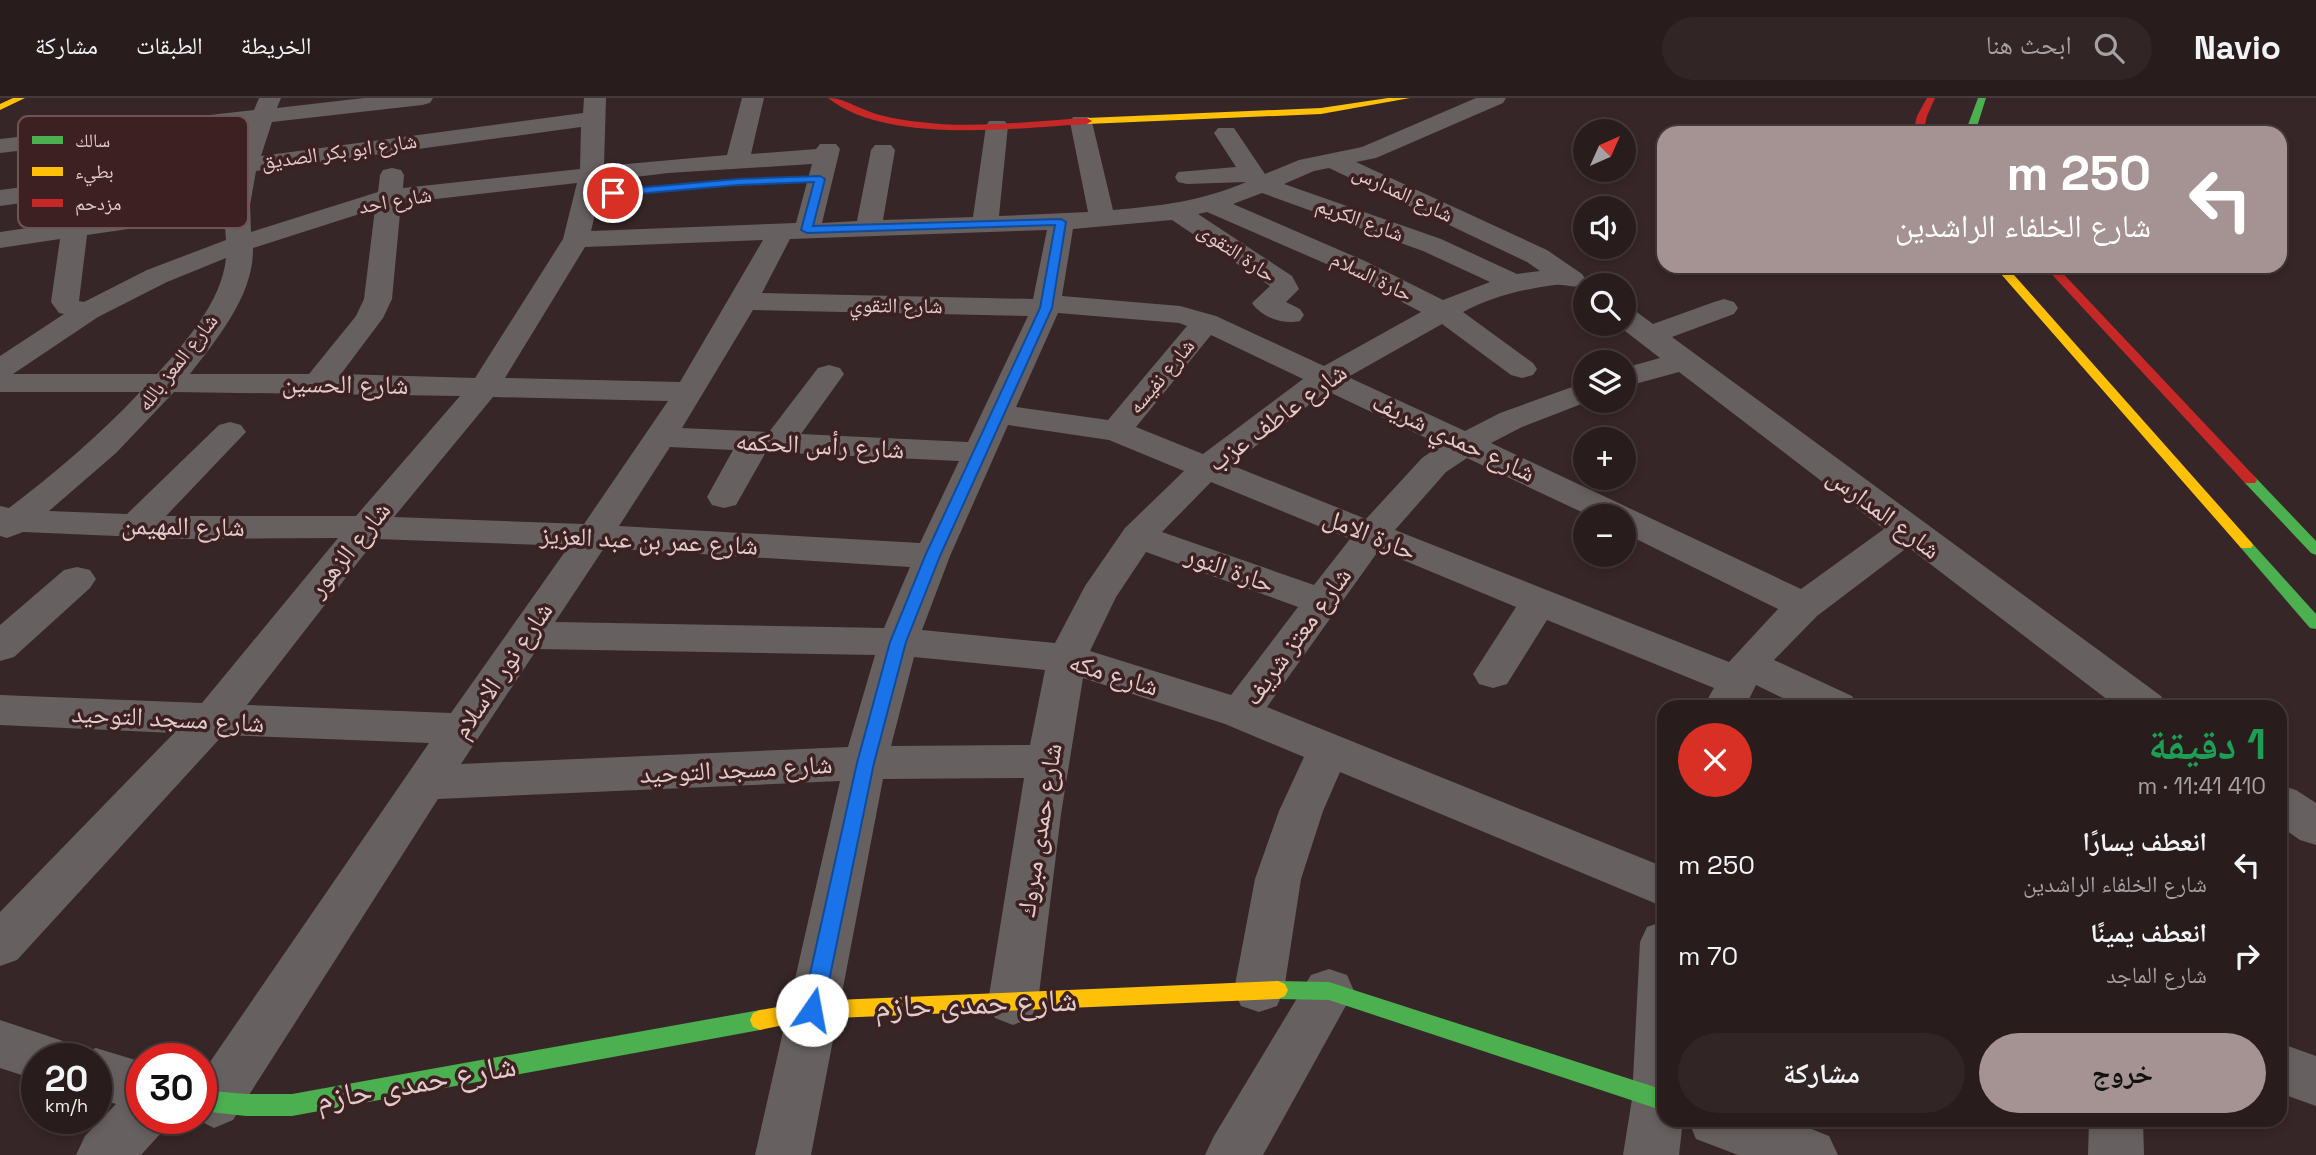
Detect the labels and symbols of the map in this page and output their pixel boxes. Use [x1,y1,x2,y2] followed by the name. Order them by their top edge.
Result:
[18,116,248,228] legend
[1573,119,1636,182] north arrow
[259,127,419,175] street label: شارع ابو بكر الصديق
[75,128,110,153] text: سالك
[1348,158,1458,228] street label: شارع المدارس
[75,159,114,187] text: بطيء
[583,163,643,223] pin
[356,180,434,220] street label: شارع احد
[75,191,121,216] text: مزدحم
[1312,191,1407,248] street label: شارع الكريم
[1193,216,1281,288] street label: حارة التقوى
[1326,245,1417,308] street label: حارة السلام
[849,291,943,323] street label: شارع التقوي
[131,308,223,416] street label: شارع المعز بالله
[1122,333,1200,419] street label: شارع نفيسه
[1200,355,1354,479] street label: شارع عاطف عزب
[281,366,409,402] street label: شارع الحسين
[1365,384,1541,493] street label: شارع حمدي شريف
[735,424,905,466] street label: شارع رأس الحكمه
[1820,459,1948,567] street label: شارع المدارس
[299,494,398,605] street label: شارع الزهور
[1319,500,1421,568] street label: حارة الامل
[121,508,245,544] street label: شارع المهيمن
[538,517,759,563] street label: شارع عمر بن عبد العزيز
[1180,537,1279,601] street label: حارة النور
[1235,560,1359,712] street label: شارع معتز شريف
[444,595,561,745] street label: شارع نور الاسلام
[1065,644,1163,704] street label: شارع مكه
[71,696,265,740] street label: شارع مسجد التوحيد
[1009,741,1069,919] street label: شارع حمدى مبروك
[639,747,833,791] street label: شارع مسجد التوحيد
[775,973,849,1047] position arrow
[874,979,1078,1028] street label: شارع حمدى حازم
[126,1043,217,1134] speed limit sign: 30
[313,1045,519,1120] street label: شارع حمدى حازم

